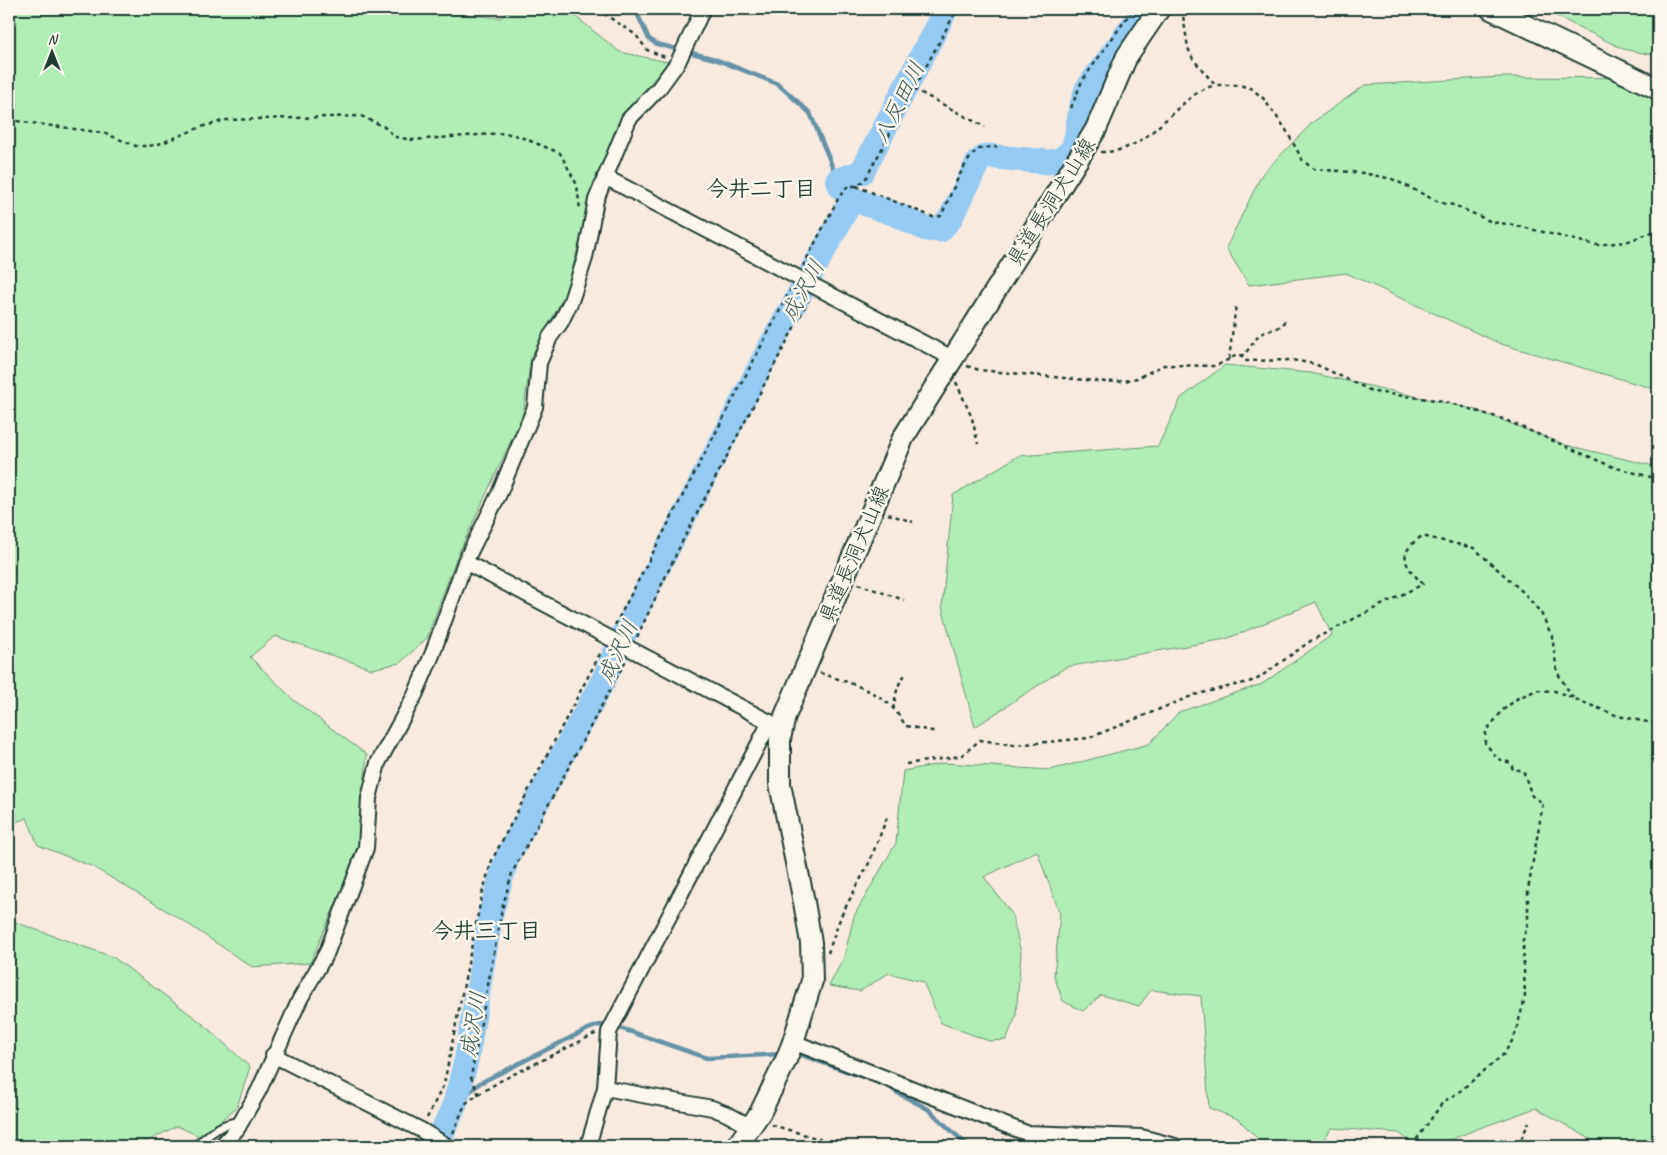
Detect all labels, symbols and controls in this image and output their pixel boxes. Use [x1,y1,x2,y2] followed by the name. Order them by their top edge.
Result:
[28,28,78,78] north arrow
[48,31,59,48] text: N
[866,57,931,148] water label: 八反田川
[1001,133,1101,271] street label: 県道長洞犬山線
[706,175,816,203] district label: 今井二丁目
[775,255,831,326] water label: 成沢川
[813,481,895,627] street label: 県道長洞犬山線
[591,616,645,687] water label: 成沢川
[431,917,541,945] district label: 今井三丁目
[453,989,493,1059] water label: 成沢川

